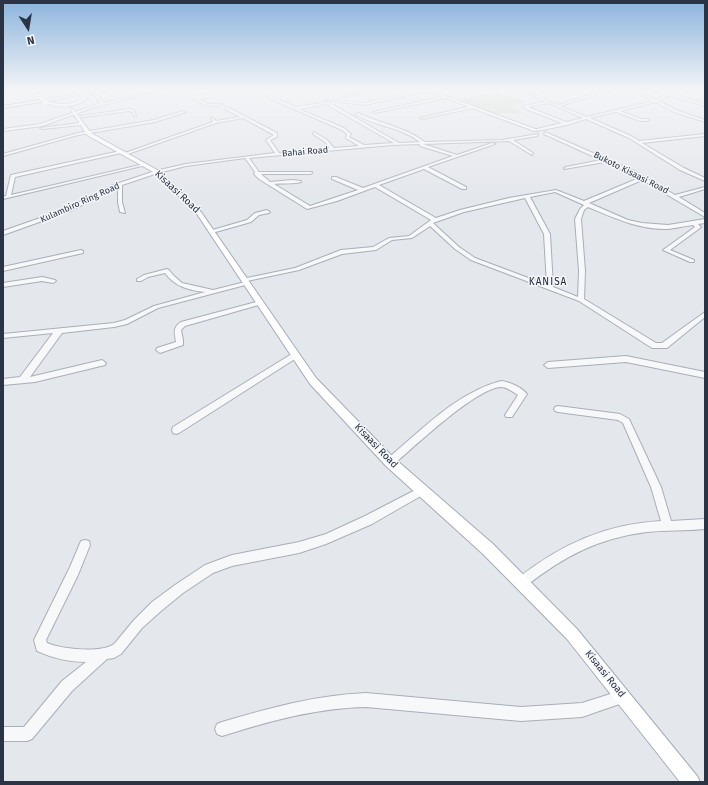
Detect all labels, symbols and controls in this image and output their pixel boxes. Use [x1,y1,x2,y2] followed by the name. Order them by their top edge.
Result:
[8,8,48,48] north arrow
[26,33,36,47] text: N
[282,145,328,159] street label: Bahai Road
[592,149,670,197] street label: Bukoto Kisaasi Road
[152,168,202,216] street label: Kisaasi Road
[39,181,121,225] street label: Kulambiro Ring Road
[529,276,567,288] district label: KANISA
[352,421,400,471] street label: Kisaasi Road
[582,648,628,700] street label: Kisaasi Road

